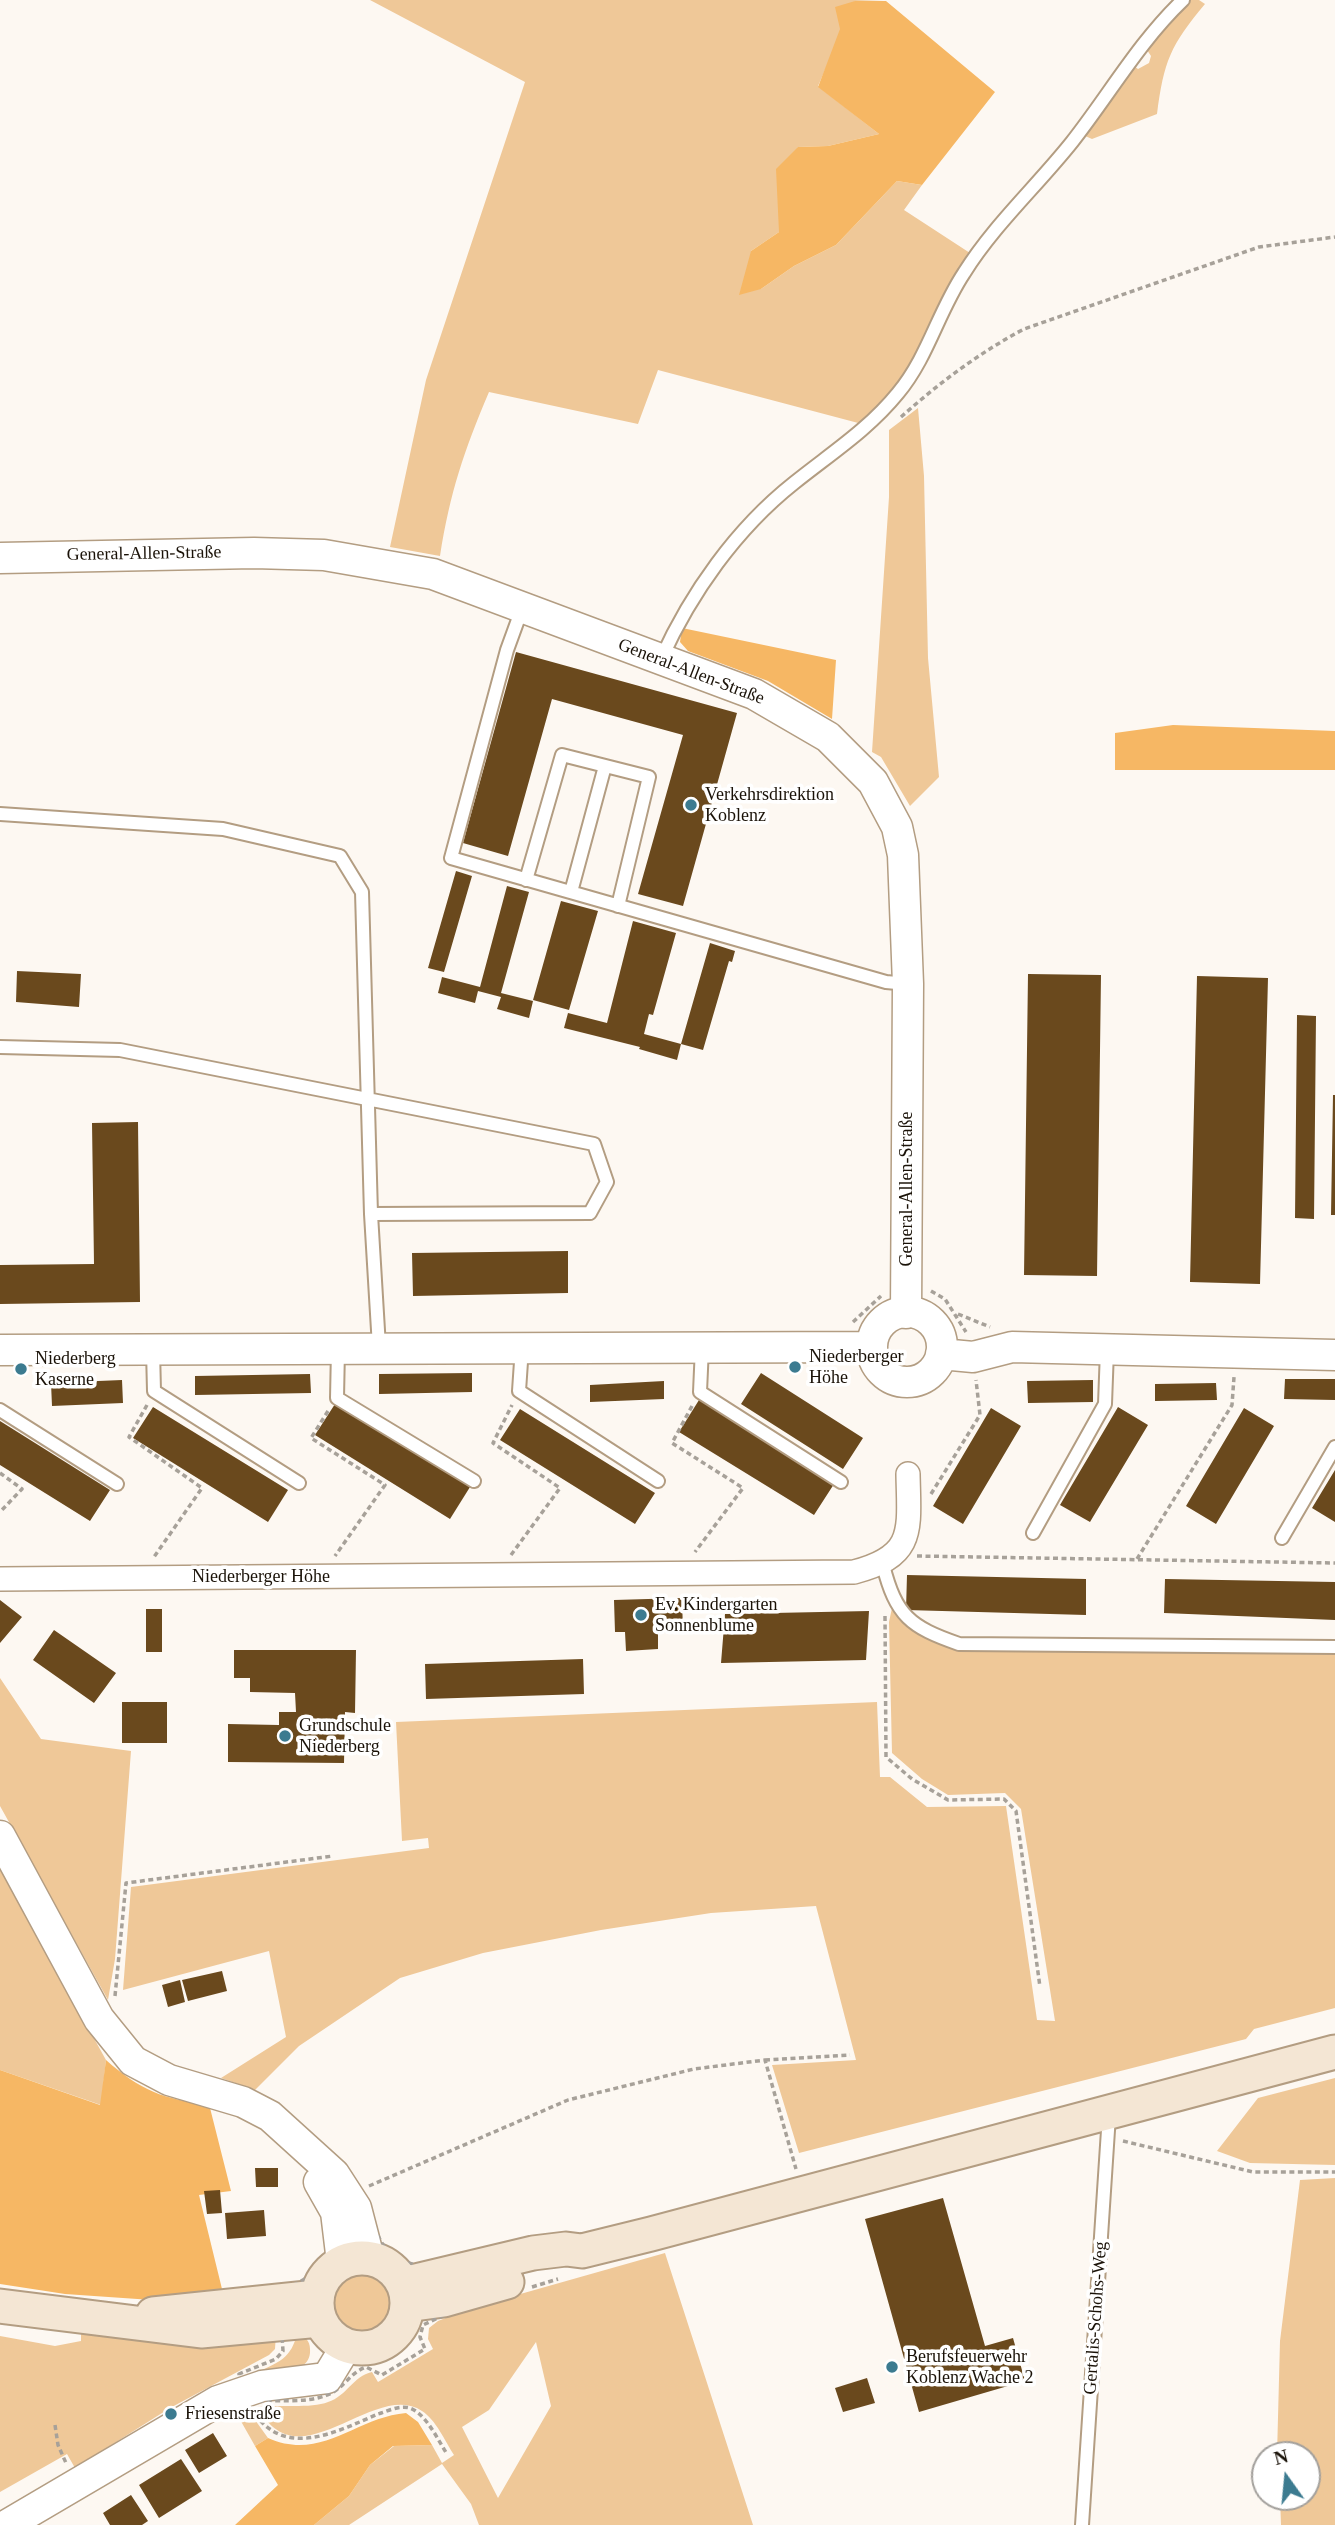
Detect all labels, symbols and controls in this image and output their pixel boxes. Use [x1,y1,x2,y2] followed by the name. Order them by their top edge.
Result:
[66,542,222,566] street label: General-Allen-Straße
[615,634,767,710] street label: General-Allen-Straße
[705,784,834,826] place label: Verkehrsdirektion Koblenz
[683,797,699,813] marker: Verkehrsdirektion Koblenz
[896,1112,918,1266] street label: General-Allen-Straße
[809,1346,904,1388] place label: Niederberger Höhe
[35,1348,116,1390] place label: Niederberg Kaserne
[787,1359,803,1375] marker: Niederberger Höhe
[13,1361,29,1377] marker: Niederberg Kaserne
[192,1566,330,1588] street label: Niederberger Höhe
[655,1594,777,1636] place label: Ev. Kindergarten Sonnenblume
[633,1607,649,1623] marker: Ev. Kindergarten Sonnenblume
[299,1715,391,1758] place label: Grundschule Niederberg
[277,1728,293,1744] marker: Grundschule Niederberg
[1080,2241,1112,2395] street label: Gertalis-Schohs-Weg
[906,2346,1033,2388] place label: Berufsfeuerwehr Koblenz Wache 2
[884,2359,900,2375] marker: Berufsfeuerwehr Koblenz Wache 2
[185,2403,281,2425] place label: Friesenstraße
[163,2406,179,2422] marker: Friesenstraße
[1251,2441,1321,2511] north arrow
[1272,2445,1290,2469] text: N

